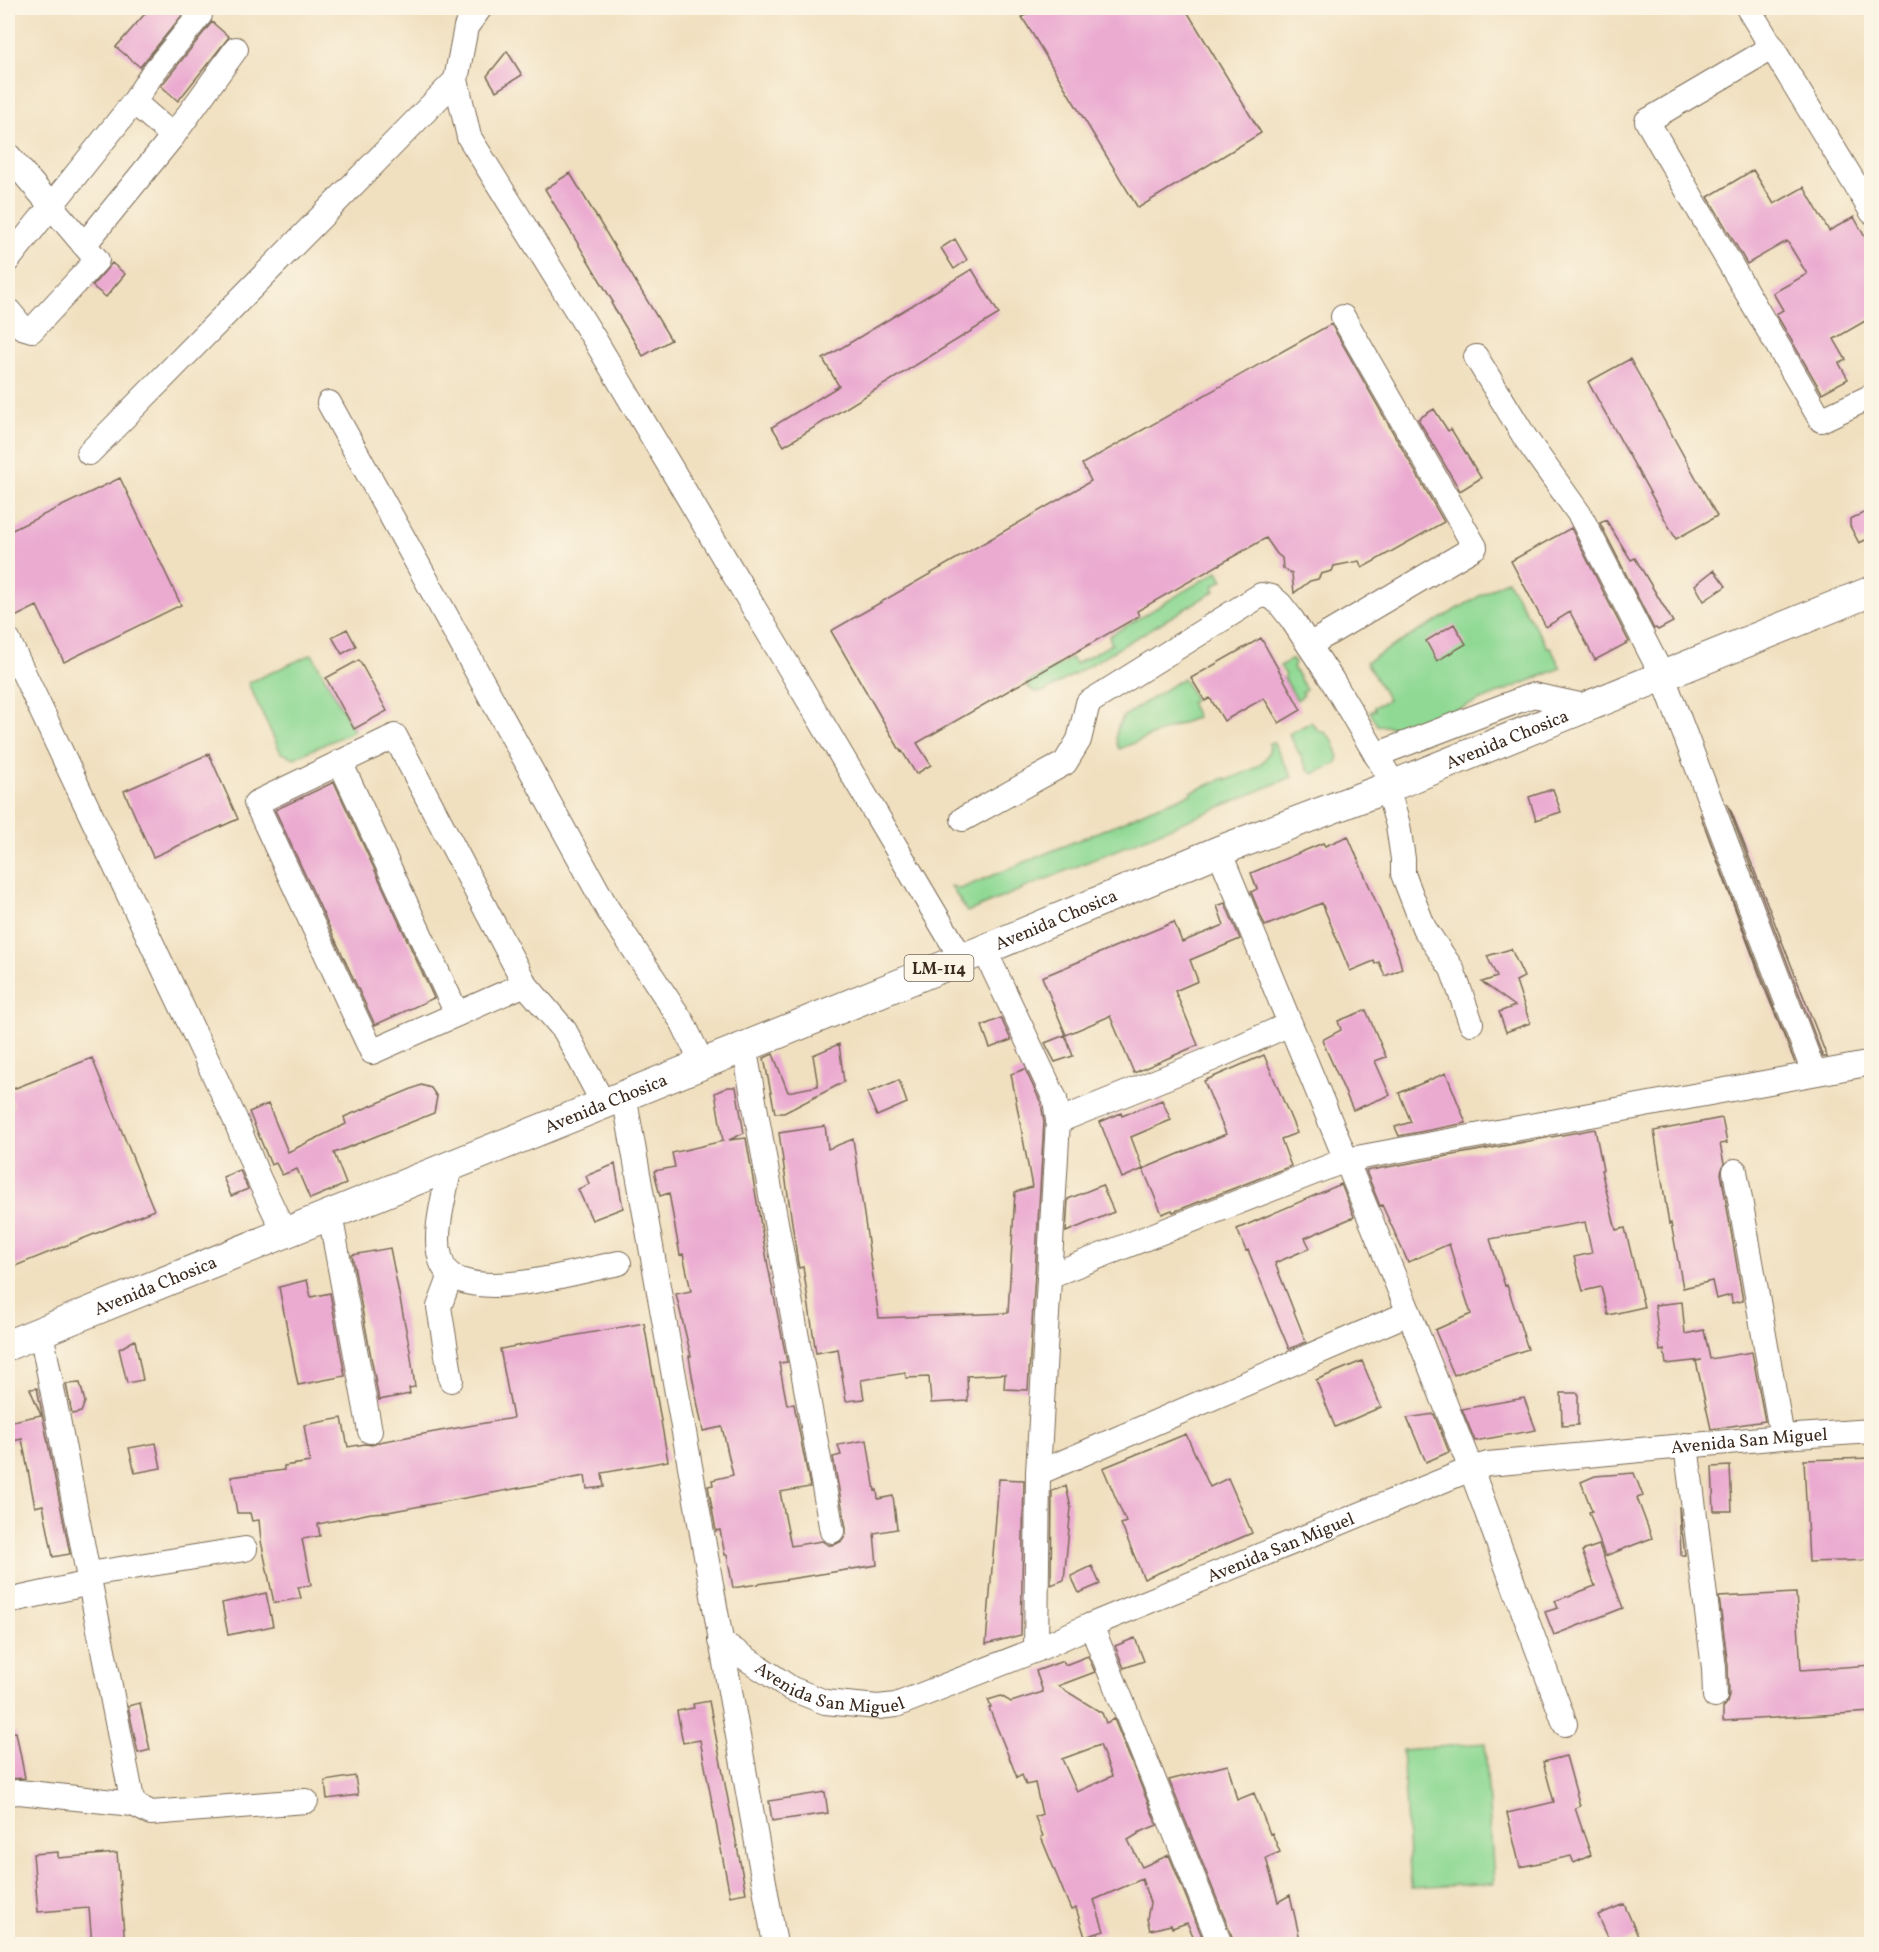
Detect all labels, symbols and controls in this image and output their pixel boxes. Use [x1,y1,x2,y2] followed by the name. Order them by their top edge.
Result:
[1442,704,1573,777] street label: Avenida Chosica
[991,884,1122,958] street label: Avenida Chosica
[904,955,974,981] road number: LM-114
[541,1068,672,1141] street label: Avenida Chosica
[91,1251,221,1323] street label: Avenida Chosica
[1670,1423,1828,1461] street label: Avenida San Miguel
[1204,1507,1358,1590] street label: Avenida San Miguel
[749,1656,909,1721] street label: Avenida San Miguel

